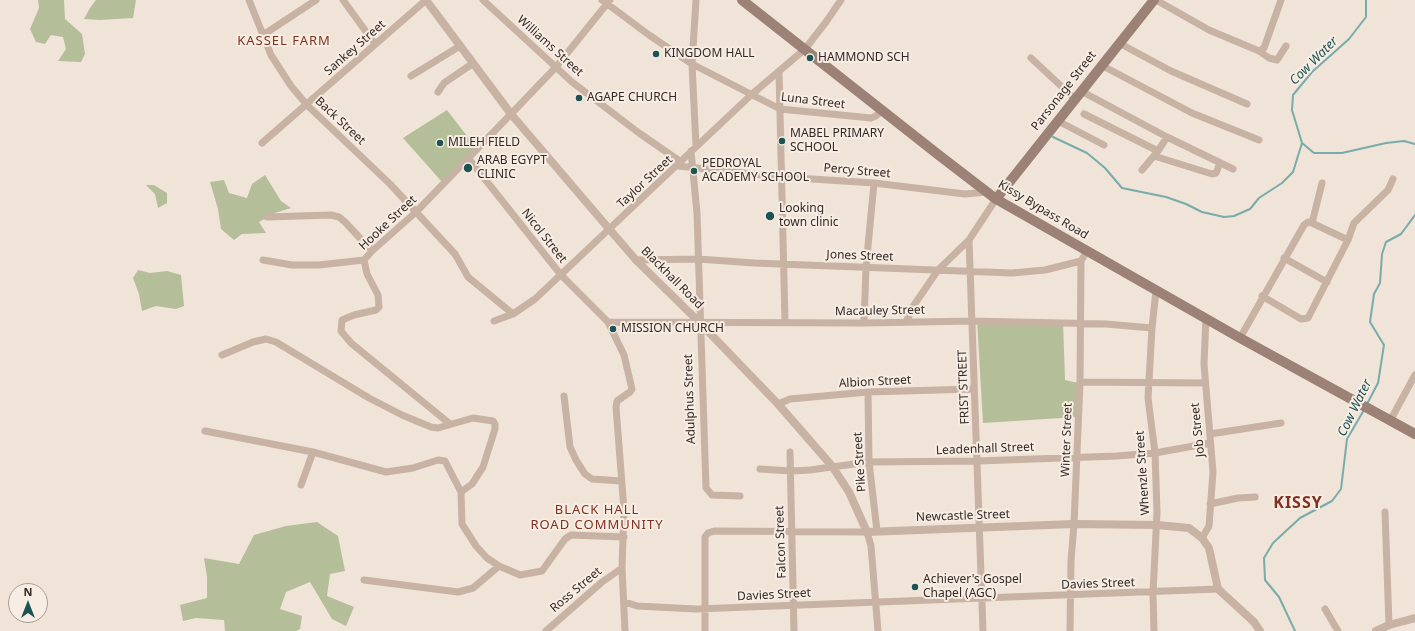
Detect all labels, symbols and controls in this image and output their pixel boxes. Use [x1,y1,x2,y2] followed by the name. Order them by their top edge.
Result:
[514,13,586,79] street label: Williams Street
[321,17,389,79] street label: Sankey Street
[237,33,331,49] district label: KASSEL FARM
[1287,34,1341,88] water label: Cow Water
[664,47,755,61] place label: KINGDOM HALL
[1029,48,1099,134] street label: Parsonage Street
[651,49,661,59] marker: KINGDOM HALL
[818,51,910,65] place label: HAMMOND SCH
[805,53,815,63] marker: HAMMOND SCH
[780,90,846,112] street label: Luna Street
[587,91,677,105] place label: AGAPE CHURCH
[574,93,584,103] marker: AGAPE CHURCH
[312,94,368,148] street label: Back Street
[790,127,884,155] place label: MABEL PRIMARY SCHOOL
[448,136,520,150] place label: MILEH FIELD
[777,136,787,146] marker: MABEL PRIMARY SCHOOL
[435,138,445,148] marker: MILEH FIELD
[614,153,676,211] street label: Taylor Street
[477,154,547,182] place label: ARAB EGYPT CLINIC
[702,157,809,185] place label: PEDROYAL ACADEMY SCHOOL
[823,161,891,181] street label: Percy Street
[462,162,474,174] marker: ARAB EGYPT CLINIC
[689,166,699,176] marker: PEDROYAL ACADEMY SCHOOL
[995,177,1091,243] street label: Kissy Bypass Road
[356,193,420,253] street label: Hooke Street
[779,202,839,230] place label: Looking town clinic
[518,206,570,266] street label: Nicol Street
[764,210,776,222] marker: Looking town clinic
[638,244,706,312] street label: Blackhall Road
[826,248,894,264] street label: Jones Street
[835,303,925,319] street label: Macauley Street
[621,322,724,336] place label: MISSION CHURCH
[608,324,618,334] marker: MISSION CHURCH
[955,349,973,425] street label: FRIST STREET
[681,354,699,444] street label: Adulphus Street
[838,373,912,391] street label: Albion Street
[1334,377,1376,439] water label: Cow Water
[1188,402,1208,458] street label: Job Street
[1059,403,1075,477] street label: Winter Street
[1133,430,1153,516] street label: Whenzle Street
[851,431,869,493] street label: Pike Street
[936,440,1034,458] street label: Leadenhall Street
[1273,493,1323,513] district label: KISSY
[530,502,664,533] district label: BLACK HALL ROAD COMMUNITY
[773,505,789,579] street label: Falcon Street
[916,507,1010,525] street label: Newcastle Street
[547,564,605,616] street label: Ross Street
[923,573,1022,601] place label: Achiever's Gospel Chapel (AGC)
[1061,576,1135,592] street label: Davies Street
[910,582,920,592] marker: Achiever's Gospel Chapel (AGC)
[8,583,48,623] north arrow
[24,584,32,599] text: N
[737,586,811,604] street label: Davies Street

